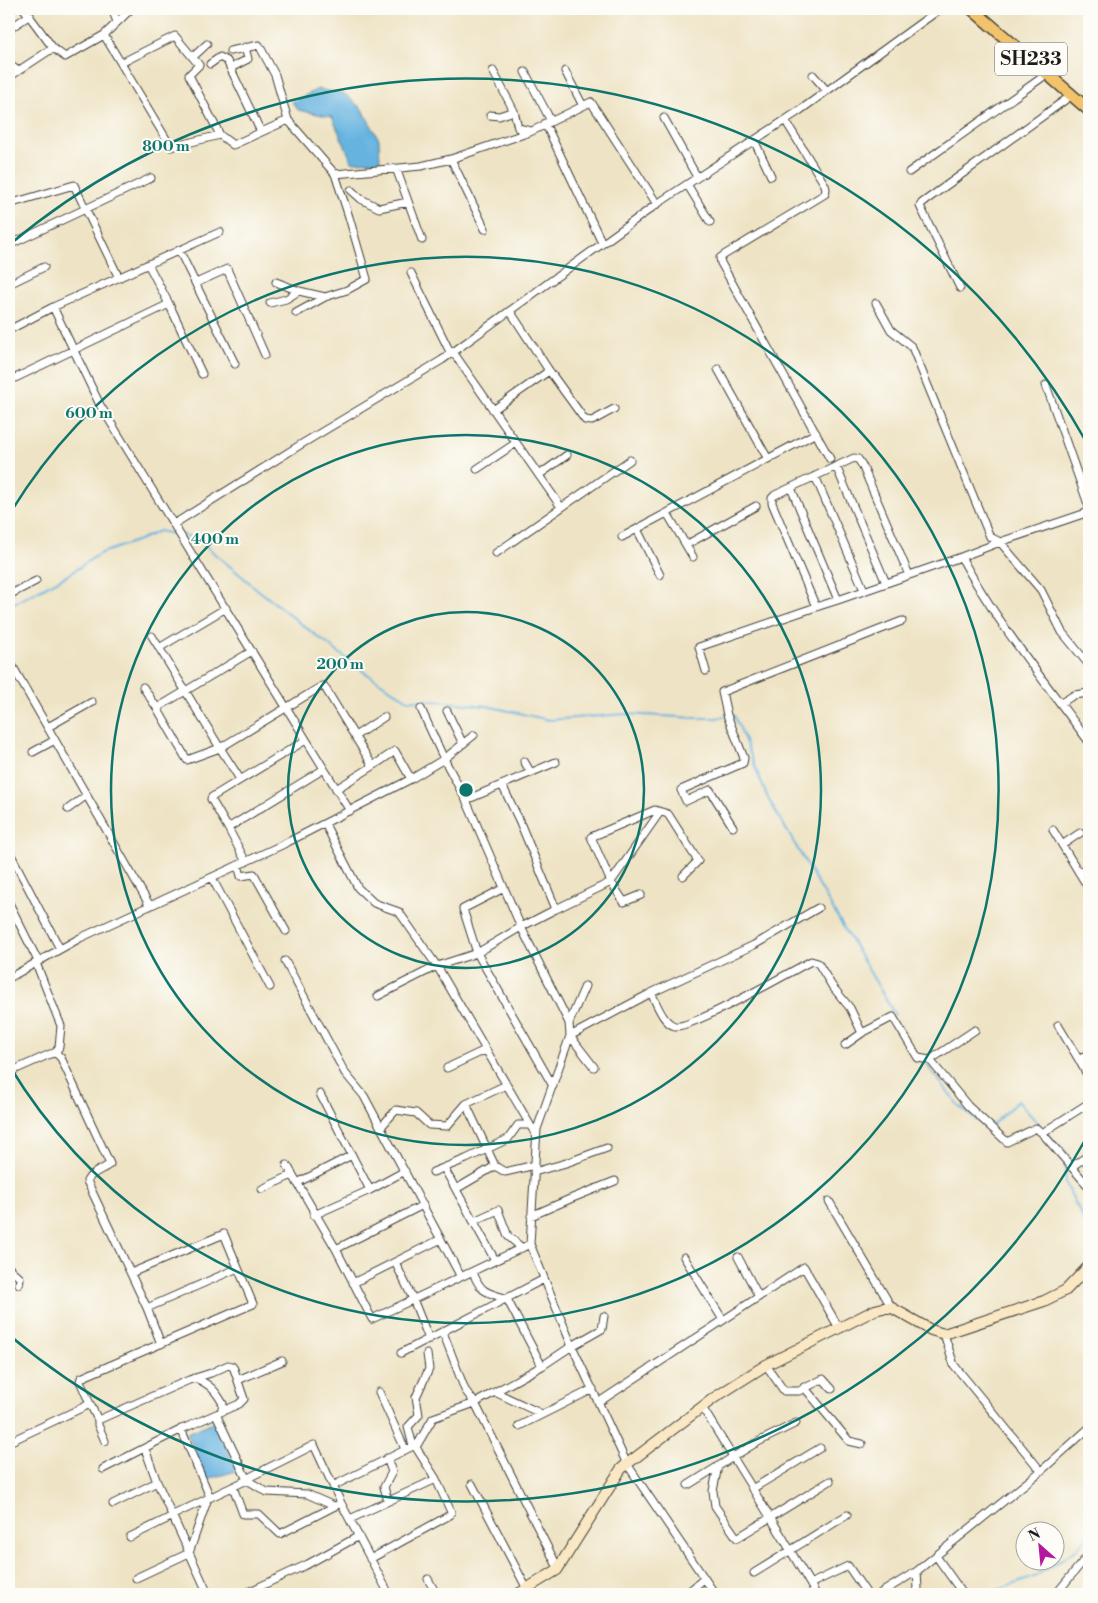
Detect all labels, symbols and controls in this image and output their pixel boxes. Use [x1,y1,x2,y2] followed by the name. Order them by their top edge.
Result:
[995,42,1067,76] road number: SH233
[142,137,190,156] text: 800 m
[65,404,113,423] text: 600 m
[191,530,239,549] text: 400 m
[316,655,364,674] text: 200 m
[457,781,475,799] centre of rings
[1016,1520,1066,1570] north arrow
[1026,1525,1044,1546] text: N

